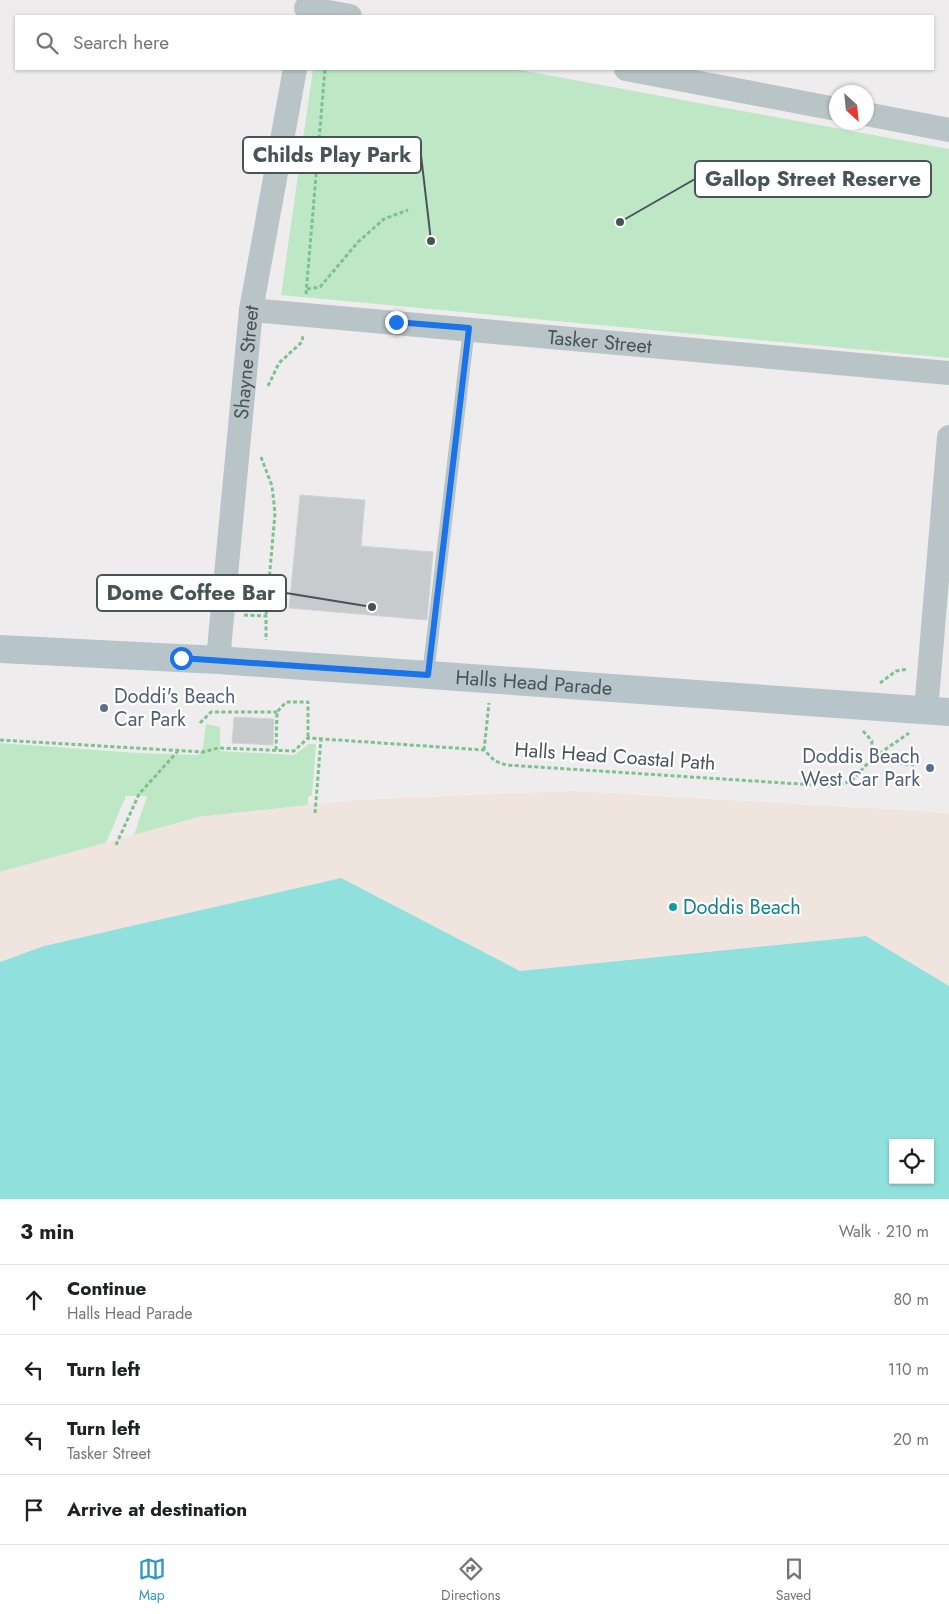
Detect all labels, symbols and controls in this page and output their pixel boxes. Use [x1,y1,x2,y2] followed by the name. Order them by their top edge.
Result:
[15,15,934,70] search box
[33,29,61,57] icon: search
[73,29,169,56] text: Search here
[829,85,874,130] north arrow
[243,137,421,173] callout: Childs Play Park
[253,140,411,170] text: Childs Play Park
[695,161,931,197] callout: Gallop Street Reserve
[705,164,921,194] text: Gallop Street Reserve
[227,303,267,421] street label: Shayne Street
[385,311,408,334] route end
[546,323,653,361] street label: Tasker Street
[97,575,286,611] callout: Dome Coffee Bar
[106,578,276,608] text: Dome Coffee Bar
[170,647,193,670] route start
[455,663,613,703] street label: Halls Head Parade
[114,682,235,734] place label: Doddi's Beach Car Park
[98,702,110,714] marker: Doddi's Beach Car Park
[513,735,716,778] street label: Halls Head Coastal Path
[801,742,920,794] place label: Doddis Beach West Car Park
[924,762,936,774] marker: Doddis Beach West Car Park
[683,893,801,922] place label: Doddis Beach
[667,901,679,913] marker: Doddis Beach
[889,1139,934,1184] map controls
[889,1139,934,1184] button: locate
[20,1217,74,1247] text: 3 min
[839,1220,929,1243] text: Walk · 210 m
[67,1275,146,1302] text: Continue
[20,1286,48,1314] icon: ahead
[893,1288,929,1311] text: 80 m
[67,1302,193,1325] text: Halls Head Parade
[20,1356,48,1384] icon: left
[67,1356,140,1383] text: Turn left
[888,1358,929,1381] text: 110 m
[67,1415,140,1442] text: Turn left
[20,1426,48,1454] icon: left
[893,1428,929,1451] text: 20 m
[67,1442,151,1465] text: Tasker Street
[20,1496,48,1524] icon: arrive
[67,1496,247,1523] text: Arrive at destination
[138,1555,166,1605] tab: Map
[441,1555,500,1605] tab: Directions
[776,1555,811,1605] tab: Saved

